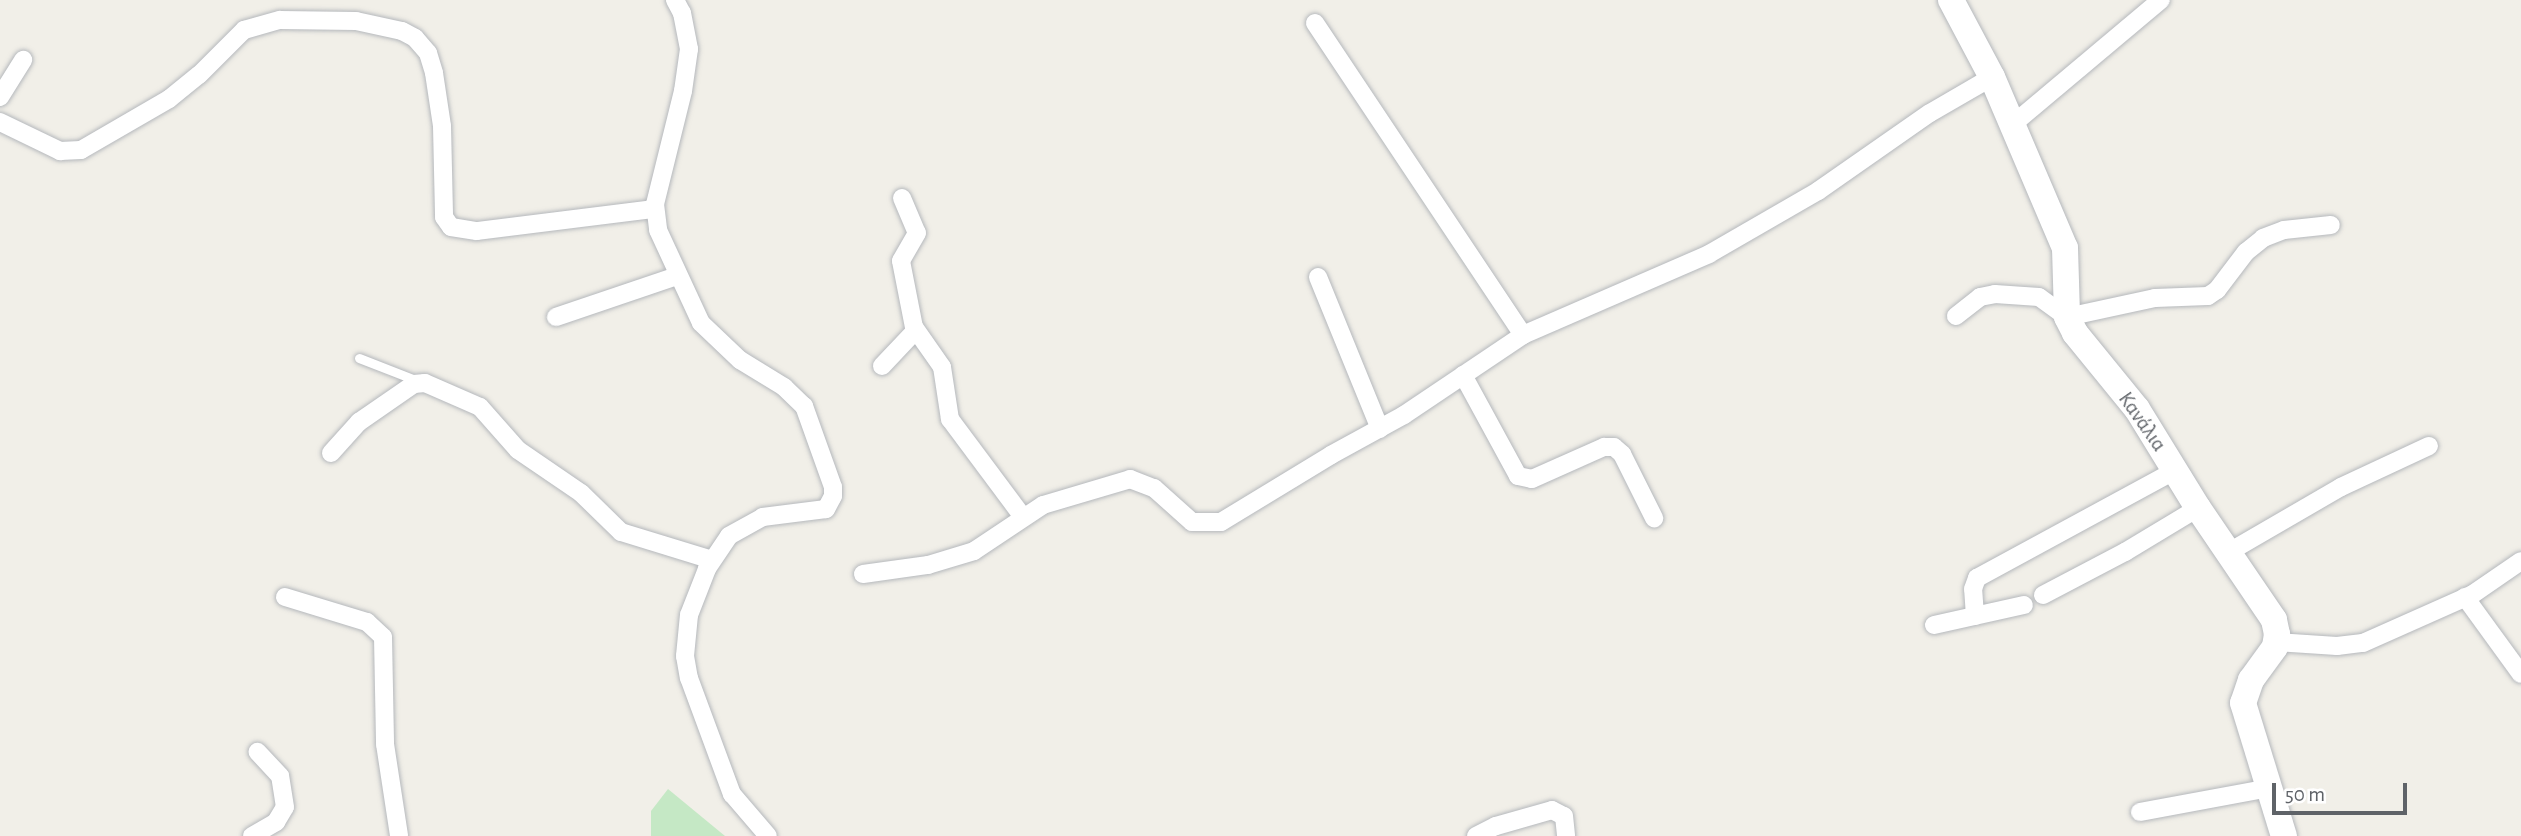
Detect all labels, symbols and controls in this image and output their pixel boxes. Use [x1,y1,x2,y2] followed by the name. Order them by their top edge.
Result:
[2113,387,2171,457] street label: Κανάλια
[2276,770,2411,814] scale bar
[2285,784,2325,805] text: 50 m

